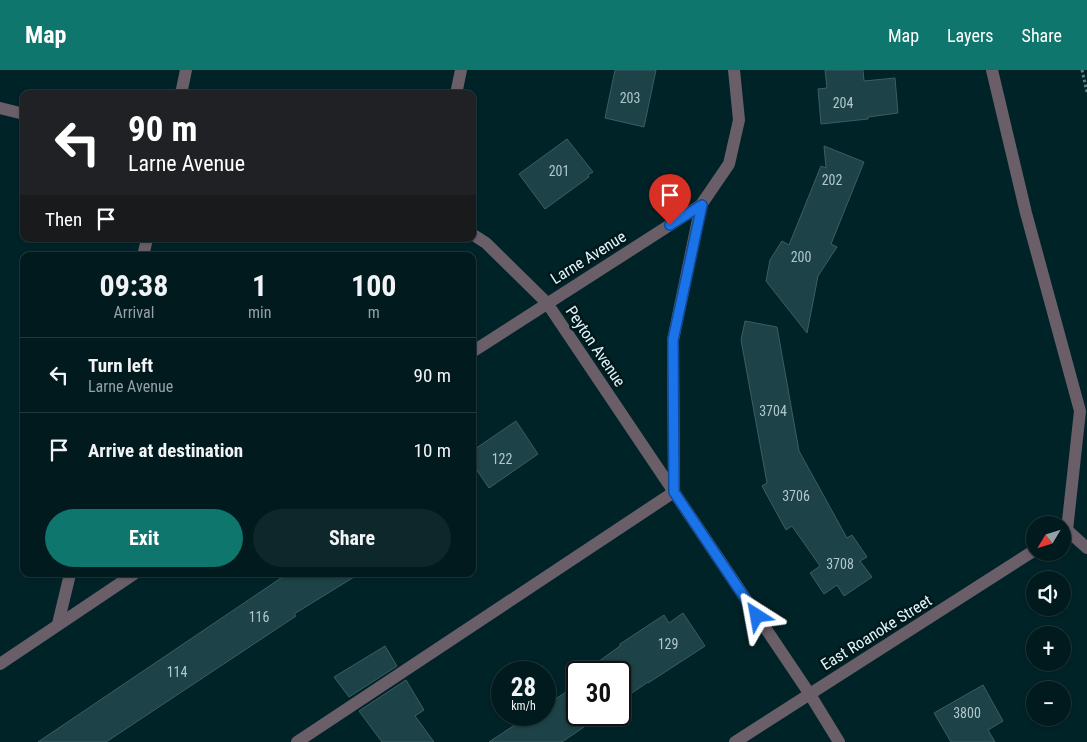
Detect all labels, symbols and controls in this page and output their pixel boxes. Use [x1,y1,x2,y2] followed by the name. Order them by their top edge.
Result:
[25,21,66,49] text: Map
[888,25,919,46] text: Map
[947,25,994,46] text: Layers
[1022,25,1062,46] text: Share
[620,90,640,106] house number: 203
[833,95,853,111] house number: 204
[128,109,197,150] text: 90 m
[45,110,110,175] icon: left
[128,151,245,176] text: Larne Avenue
[549,163,569,179] house number: 201
[822,172,842,188] house number: 202
[649,174,691,225] pin
[656,181,684,209] icon: arrive
[92,205,120,233] icon: arrive
[45,208,82,231] text: Then
[547,227,629,288] street label: Larne Avenue
[791,249,811,265] house number: 200
[100,268,168,303] text: 09:38
[252,268,267,303] text: 1
[351,268,396,303] text: 100
[562,302,629,390] street label: Peyton Avenue
[114,303,154,322] text: Arrival
[248,303,271,322] text: min
[368,303,380,322] text: m
[88,354,153,377] text: Turn left
[45,361,73,389] icon: left
[414,364,451,387] text: 90 m
[88,377,173,396] text: Larne Avenue
[759,403,787,419] house number: 3704
[45,436,73,464] icon: arrive
[88,439,243,462] text: Arrive at destination
[414,439,451,462] text: 10 m
[492,451,512,467] house number: 122
[782,488,810,504] house number: 3706
[45,509,243,567] button: Exit
[253,509,451,567] button: Share
[1026,516,1071,561] north arrow
[1026,516,1071,726] map controls
[826,556,854,572] house number: 3708
[1026,571,1071,616] button: sound
[730,589,782,641] position arrow
[817,591,935,674] street label: East Roanoke Street
[249,609,269,625] house number: 116
[1026,626,1071,671] button: +
[658,636,678,652] house number: 129
[566,661,631,726] speed limit sign: 30
[167,664,187,680] house number: 114
[511,673,536,702] text: 28
[1026,681,1071,726] button: −
[511,699,536,713] text: km/h
[953,705,981,721] house number: 3800

